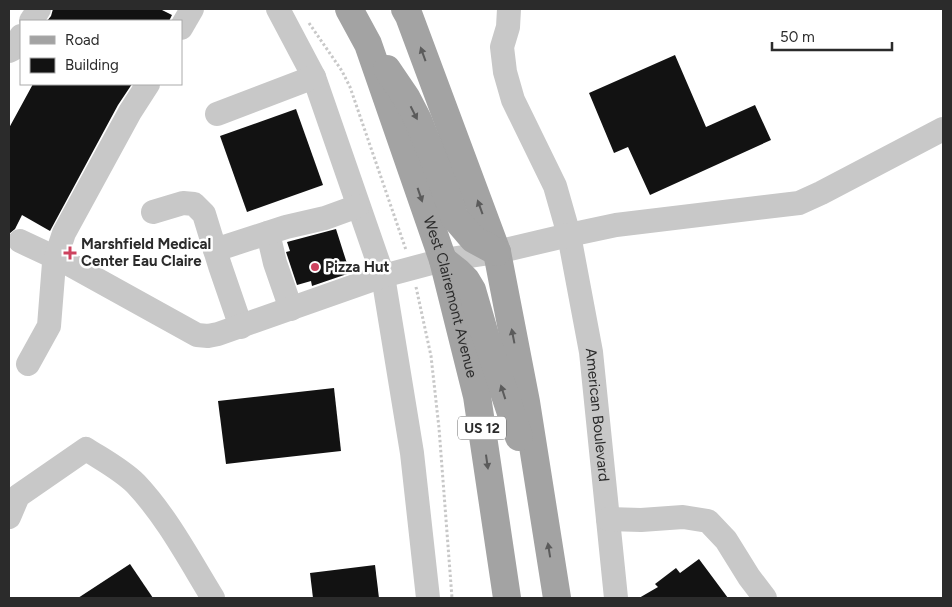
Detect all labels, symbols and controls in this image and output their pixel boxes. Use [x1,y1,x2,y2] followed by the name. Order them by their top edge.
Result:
[20,20,182,85] legend
[772,20,892,52] scale bar
[780,28,815,46] text: 50 m
[65,31,100,49] text: Road
[419,47,426,62] one-way arrow
[65,56,119,74] text: Building
[410,106,418,120] one-way arrow
[417,187,424,202] one-way arrow
[476,199,483,214] one-way arrow
[419,214,481,380] street label: West Clairemont Avenue
[81,235,211,270] place label: Marshfield Medical Center Eau Claire
[63,246,77,260] marker: Marshfield Medical Center Eau Claire
[325,258,390,276] place label: Pizza Hut
[309,261,321,273] marker: Pizza Hut
[509,327,517,343] one-way arrow
[582,347,613,482] street label: American Boulevard
[499,384,507,399] one-way arrow
[458,416,506,439] road number: US 12
[483,454,491,470] one-way arrow
[545,542,553,558] one-way arrow

